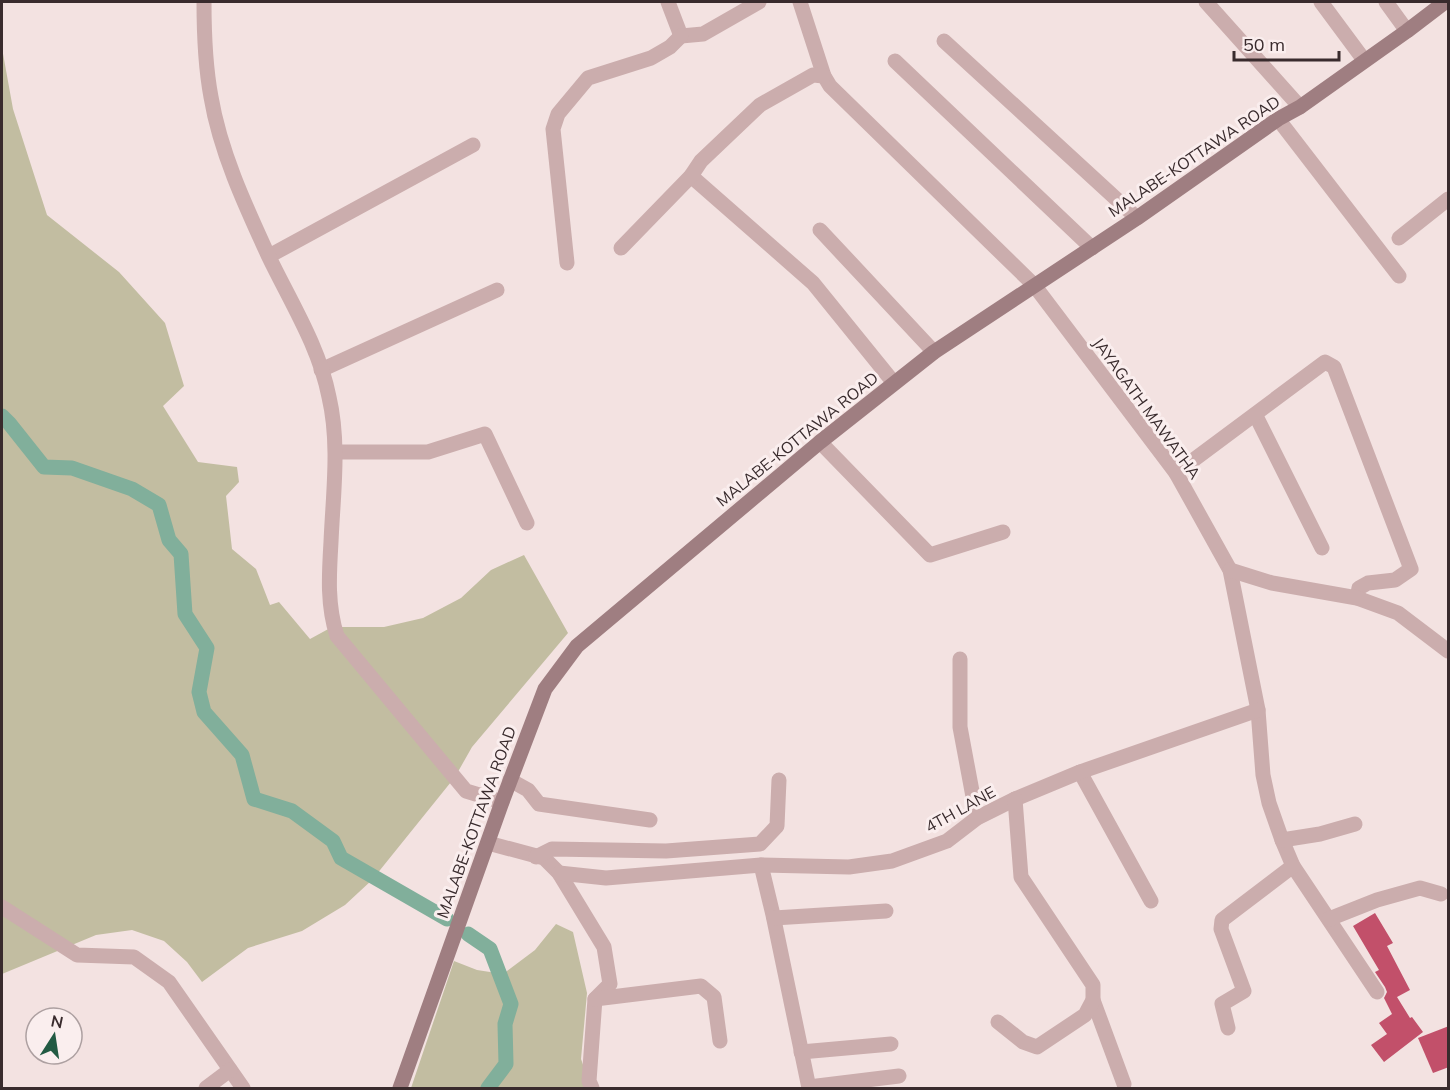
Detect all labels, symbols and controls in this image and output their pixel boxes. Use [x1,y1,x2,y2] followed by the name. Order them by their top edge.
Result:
[1234,24,1339,62] scale bar
[1243,33,1285,56] text: 50 m
[1104,91,1284,221] street label: MALABE-KOTTAWA ROAD
[1089,333,1205,483] street label: JAYAGATH MAWATHA
[712,367,882,511] street label: MALABE-KOTTAWA ROAD
[432,723,520,921] street label: MALABE-KOTTAWA ROAD
[921,782,999,836] street label: 4TH LANE
[24,1006,84,1066] north arrow
[49,1010,65,1032] text: N

